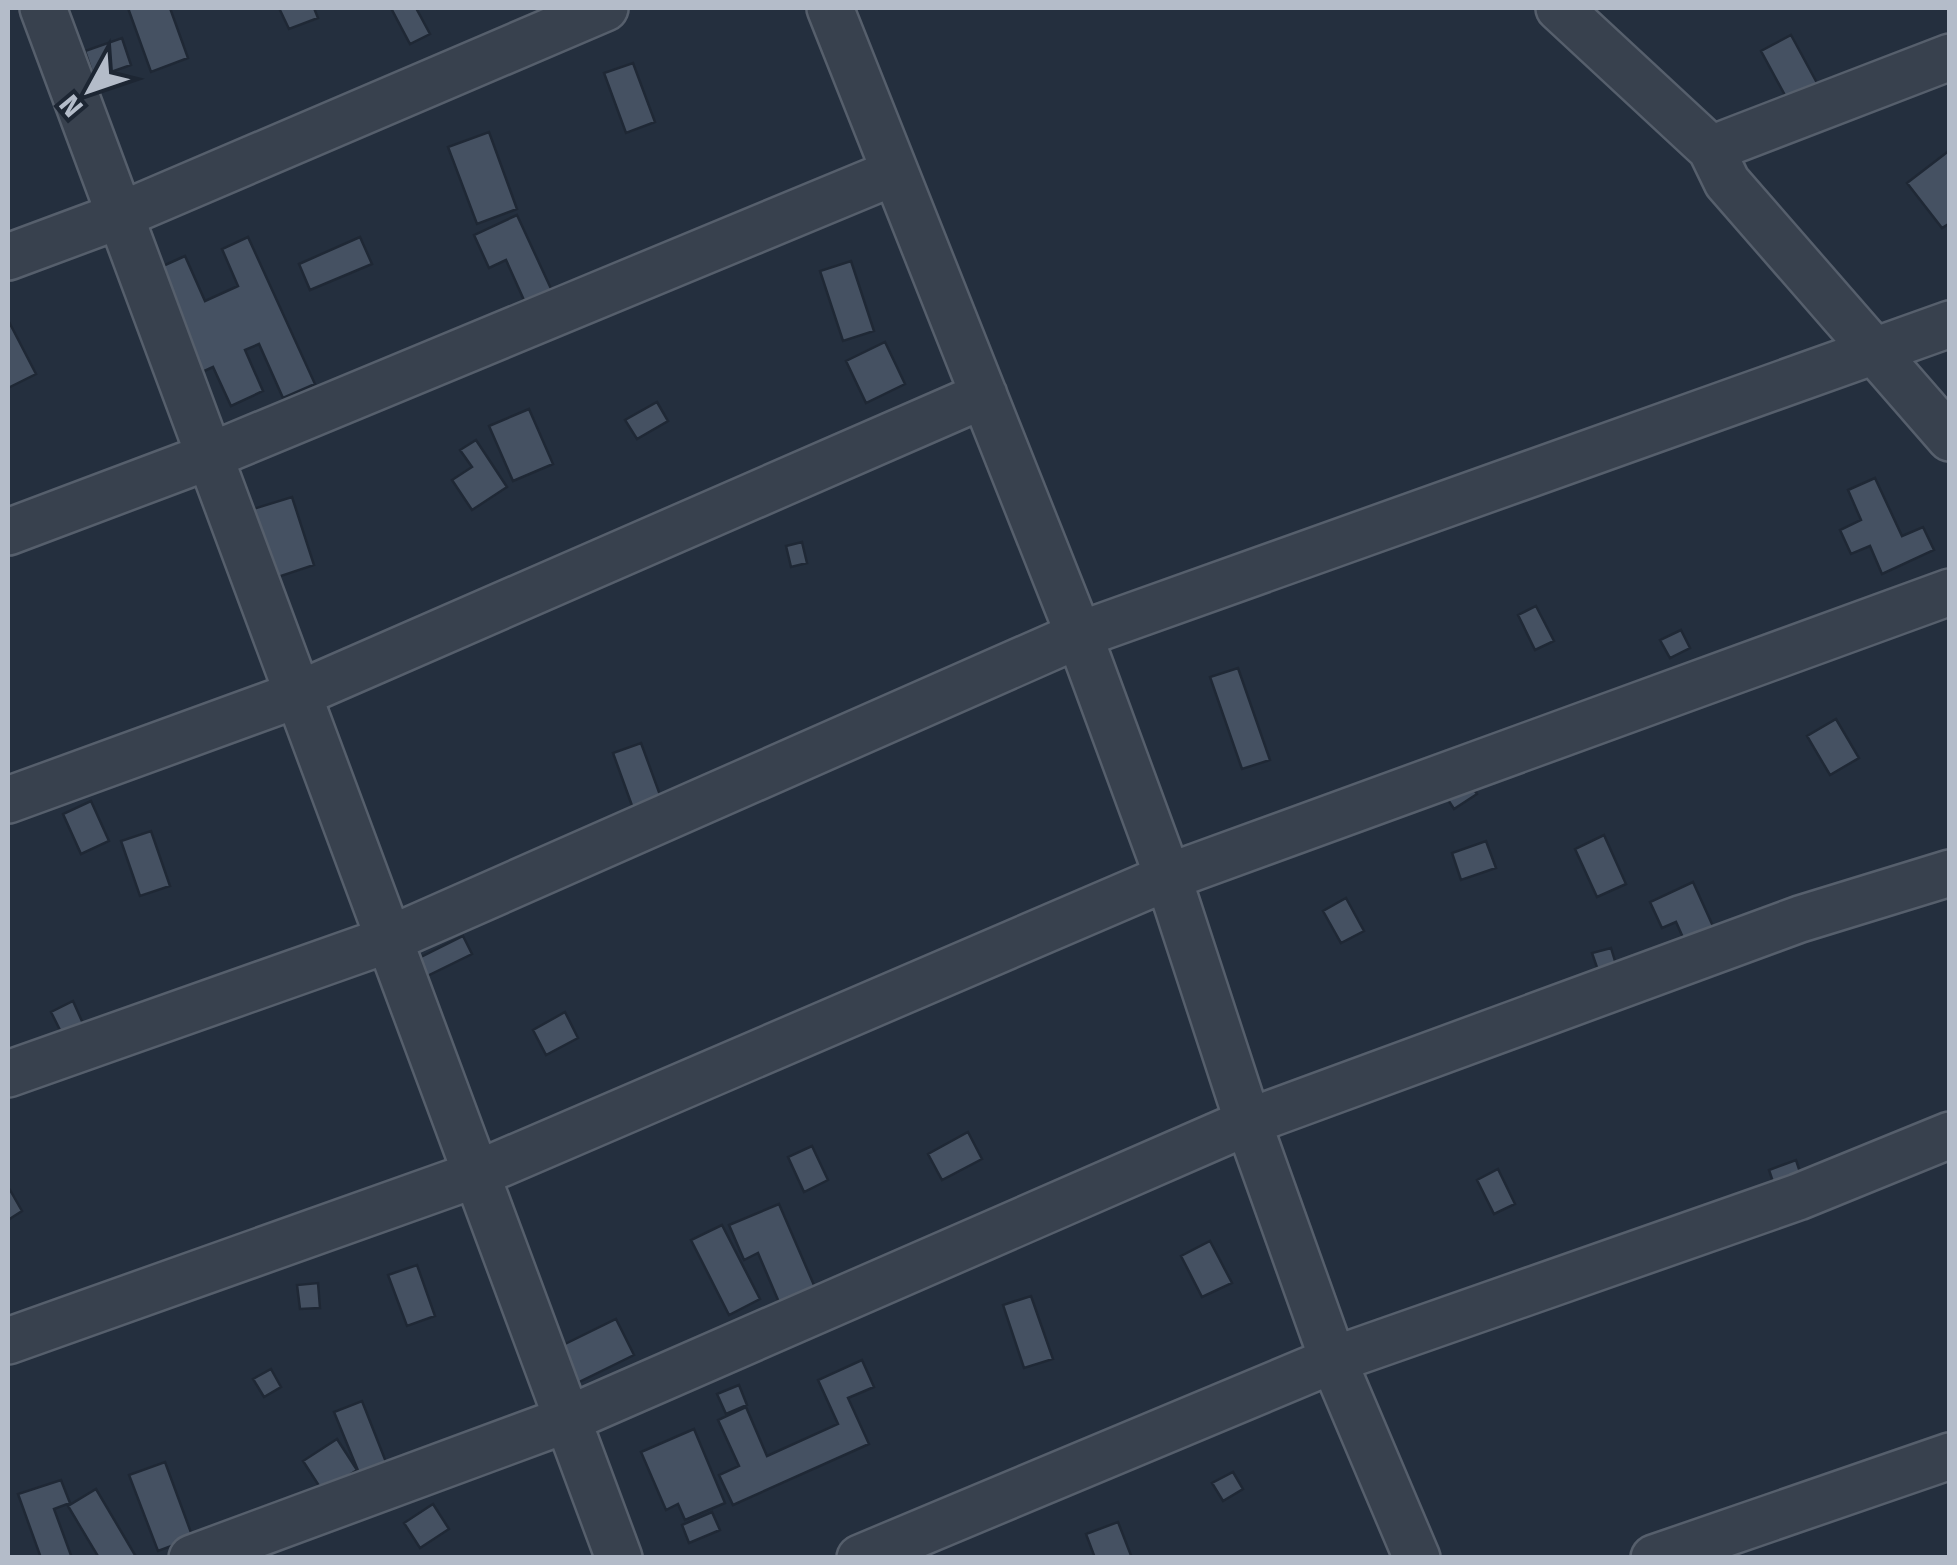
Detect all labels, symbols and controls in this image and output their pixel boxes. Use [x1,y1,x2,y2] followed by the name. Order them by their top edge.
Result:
[40,40,140,140] north arrow
[53,88,90,123] text: N

